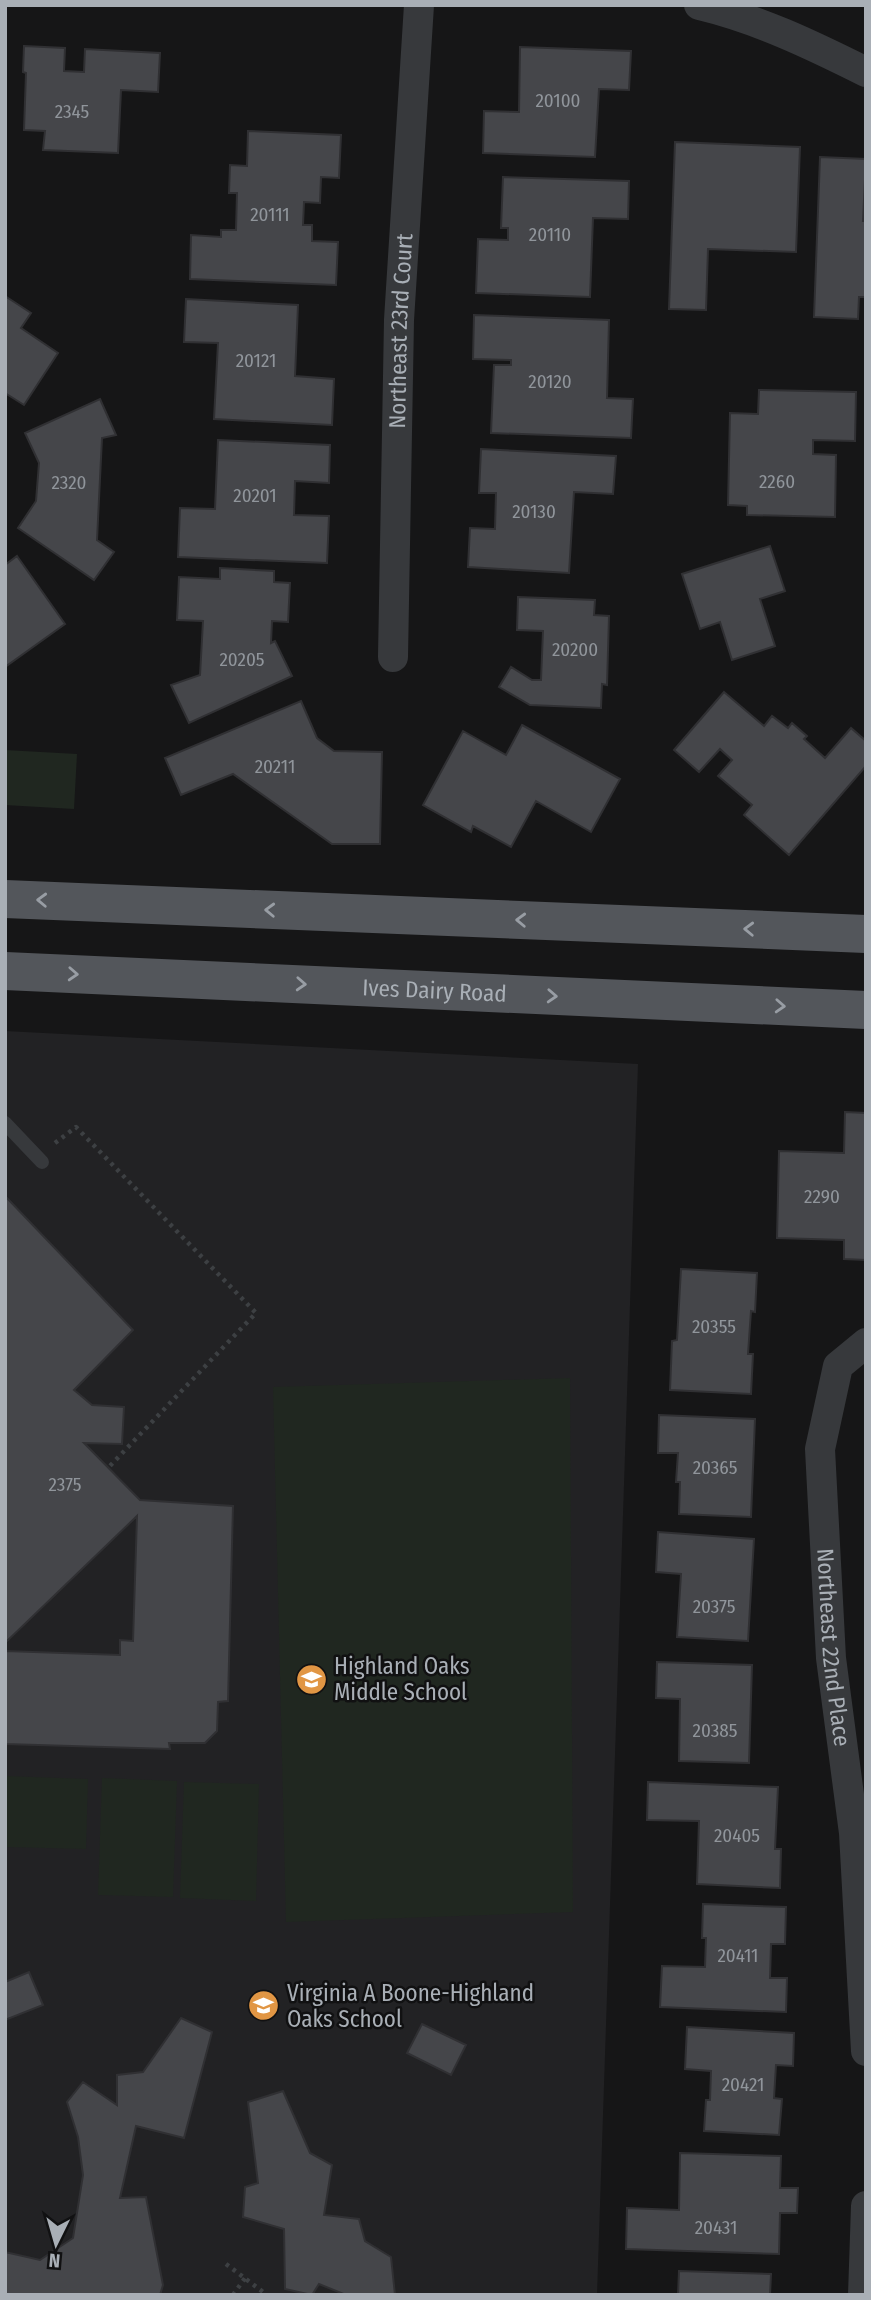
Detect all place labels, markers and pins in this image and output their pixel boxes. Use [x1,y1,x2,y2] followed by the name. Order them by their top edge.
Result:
[334,1652,470,1706] place label: Highland Oaks Middle School
[294,1662,328,1696] school or university icon: Highland Oaks Middle School
[287,1979,534,2033] place label: Virginia A Boone-Highland Oaks School
[247,1989,281,2023] school or university icon: Virginia A Boone-Highland Oaks School

